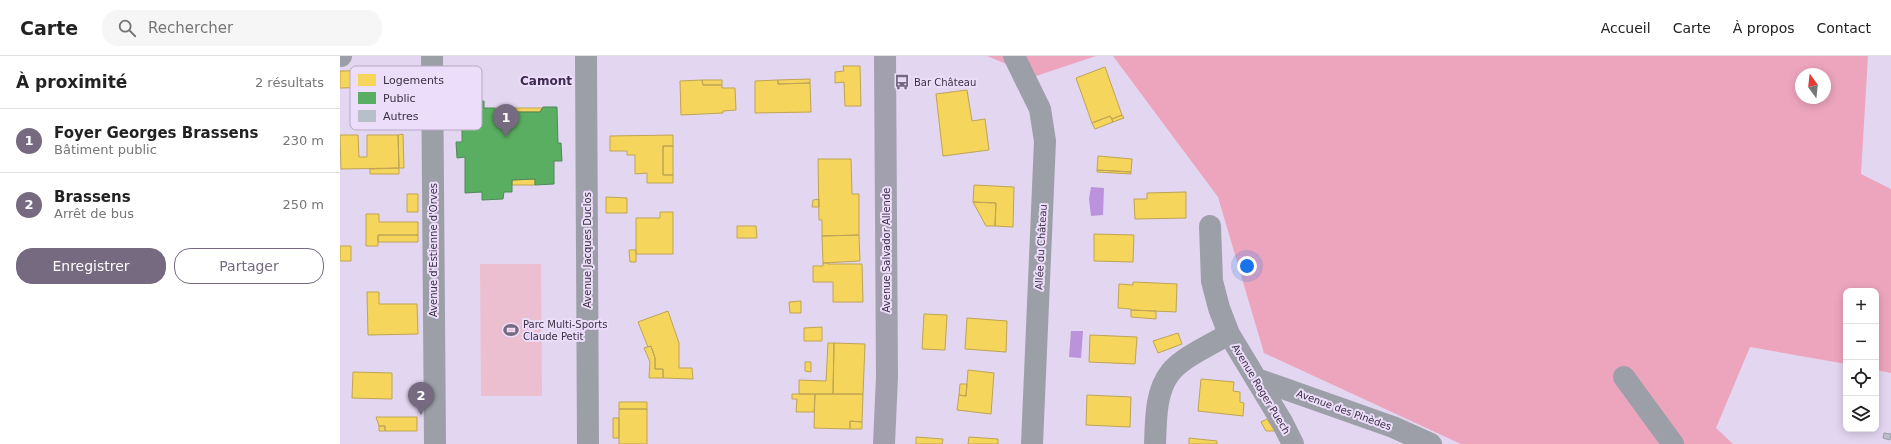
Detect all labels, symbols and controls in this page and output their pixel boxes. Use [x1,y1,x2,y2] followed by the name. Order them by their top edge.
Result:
[102,10,382,46] search box
[20,17,78,39] text: Carte
[116,17,138,39] icon: search
[148,19,233,37] text: Rechercher
[1601,20,1651,36] text: Accueil
[1673,20,1711,36] text: Carte
[1733,20,1795,36] text: À propos
[1817,20,1871,36] text: Contact
[350,66,482,130] legend
[1795,68,1831,104] north arrow
[16,72,127,92] text: À proximité
[893,73,911,91] bus stop icon: Bar Château
[383,74,444,87] text: Logements
[520,74,572,88] district label: Camont
[255,75,324,90] text: 2 résultats
[914,77,976,88] place label: Bar Château
[383,92,416,105] text: Public
[493,104,519,137] pin: 1
[383,110,419,123] text: Autres
[54,124,258,142] text: Foyer Georges Brassens
[24,133,34,148] text: 1
[282,133,324,148] text: 230 m
[54,142,157,157] text: Bâtiment public
[428,183,439,317] street label: Avenue d'Estienne d'Orves
[54,188,131,206] text: Brassens
[881,188,892,312] street label: Avenue Salvador Allende
[582,192,593,308] street label: Avenue Jacques Duclos
[24,197,34,212] text: 2
[282,197,324,212] text: 250 m
[1033,204,1049,290] street label: Allée du Château
[54,206,134,221] text: Arrêt de bus
[16,248,166,284] button: Enregistrer
[174,248,324,284] button: Partager
[1237,256,1257,276] your location
[1843,288,1879,432] map controls
[1843,288,1879,324] button: +
[523,319,607,342] place label: Parc Multi-Sports Claude Petit
[502,321,520,339] sports icon: Parc Multi-Sports Claude Petit
[1843,324,1879,360] button: −
[1230,342,1292,436] street label: Avenue Roger Puech
[1843,360,1879,396] button: locate
[408,382,434,415] pin: 2
[1295,388,1393,432] street label: Avenue des Pinèdes
[1843,396,1879,432] button: layers

